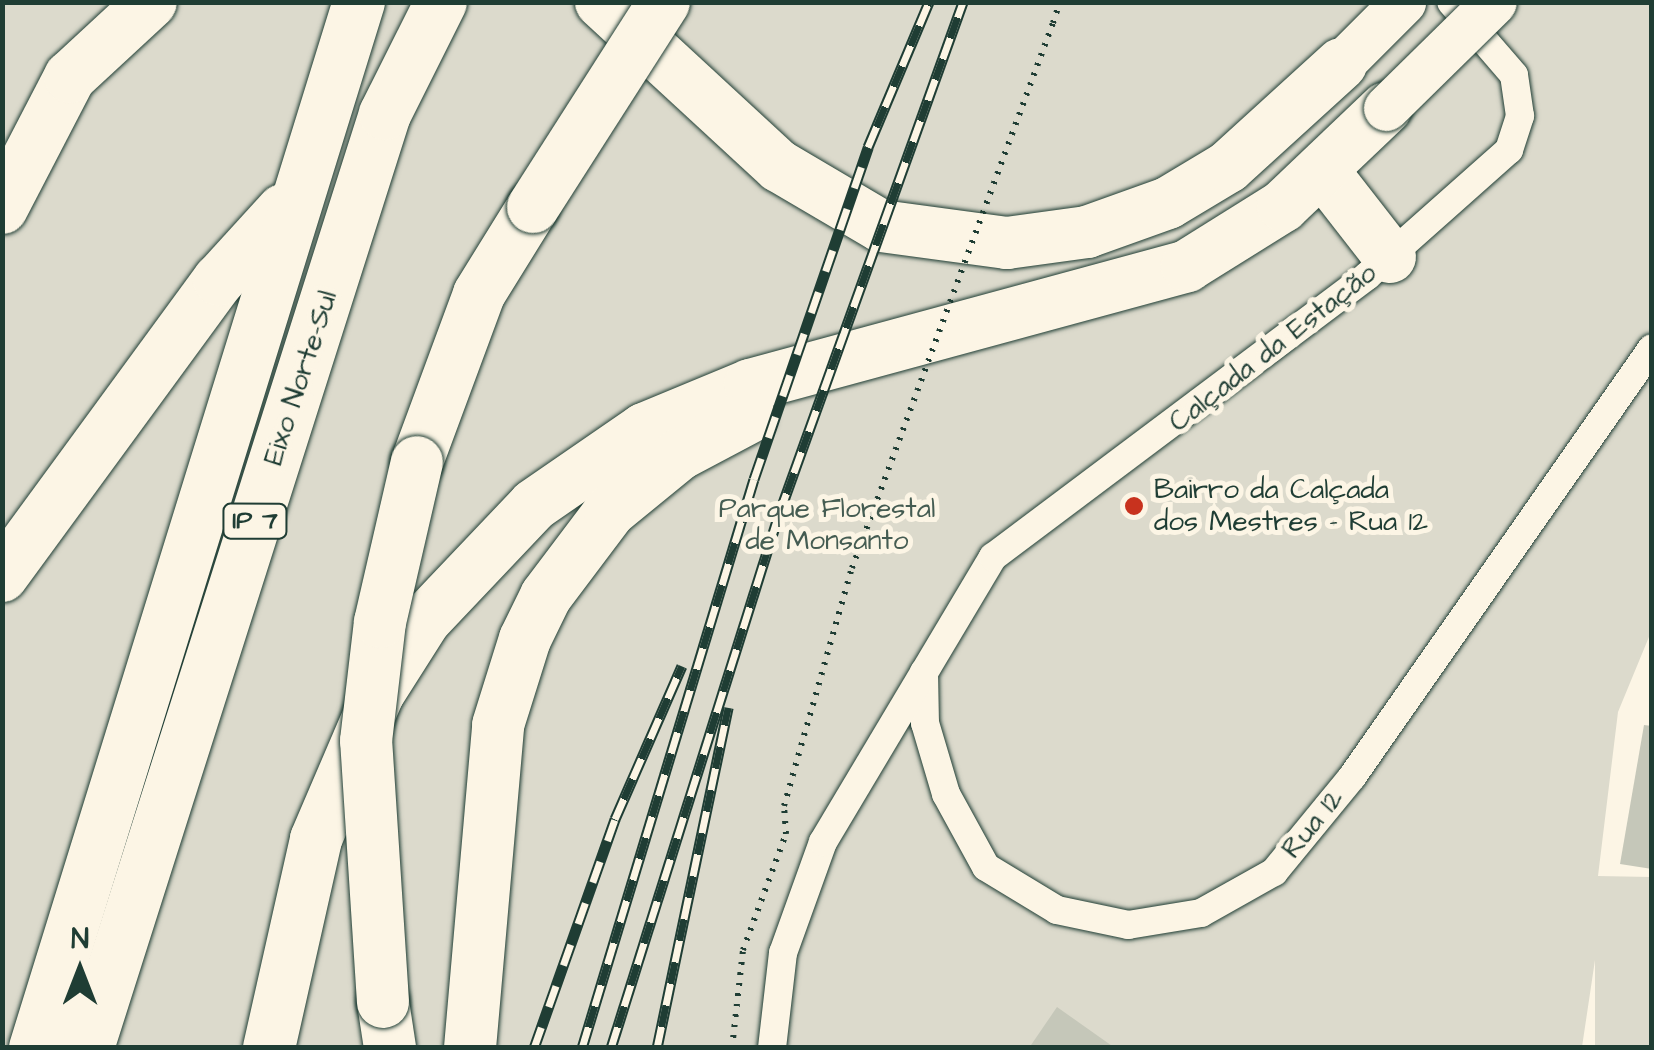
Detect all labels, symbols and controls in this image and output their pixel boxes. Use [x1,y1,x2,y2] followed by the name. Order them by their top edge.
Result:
[1163,257,1383,439] street label: Calçada da Estação
[257,287,345,469] street label: Eixo Norte-Sul
[1154,473,1428,539] place label: Bairro da Calçada dos Mestres - Rua 12
[719,492,935,558] park label: Parque Florestal de Monsanto
[1123,495,1145,517] marker: Bairro da Calçada dos Mestres - Rua 12
[220,501,290,541] road number: IP 7
[1275,783,1351,865] street label: Rua 12
[30,920,130,1020] north arrow
[71,920,89,959] text: N

